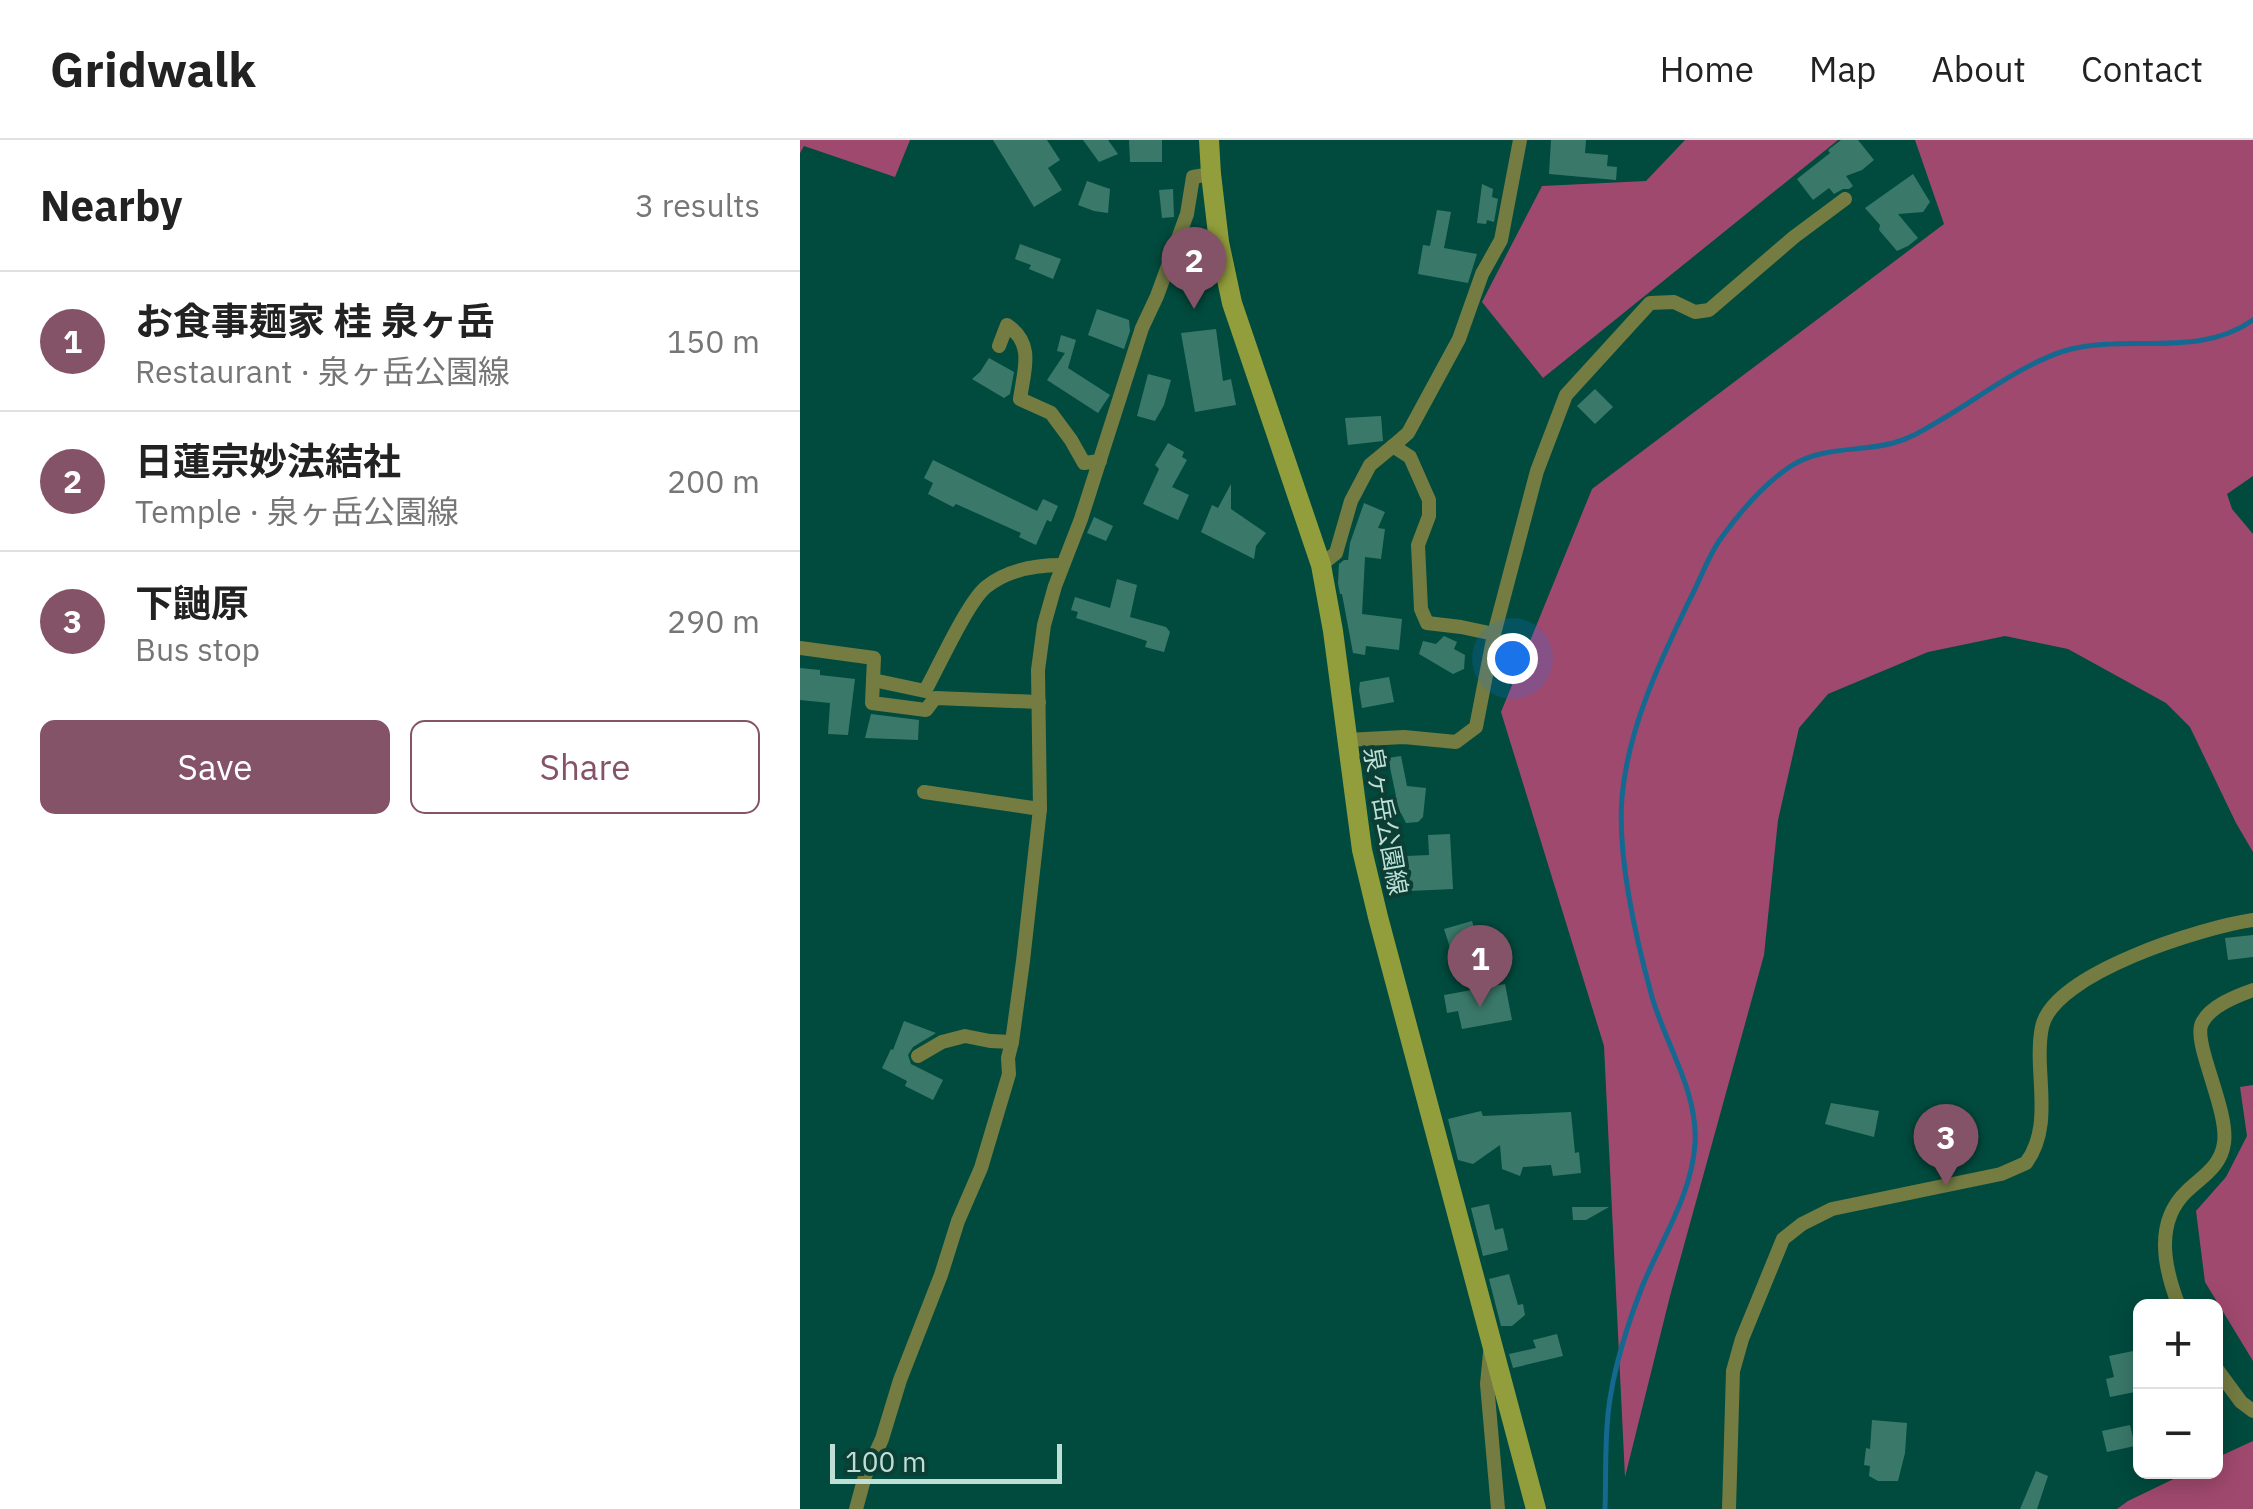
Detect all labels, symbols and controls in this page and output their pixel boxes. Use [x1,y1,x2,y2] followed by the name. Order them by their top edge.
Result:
[50,38,256,100] text: Gridwalk
[1660,46,1754,92] text: Home
[1809,46,1876,92] text: Map
[1931,46,2026,92] text: About
[2081,46,2203,92] text: Contact
[40,178,182,233] text: Nearby
[635,184,760,226] text: 3 results
[1162,226,1226,309] pin: 2
[135,296,495,345] text: お食事麺家 桂 泉ヶ岳
[63,320,82,362] text: 1
[667,320,760,362] text: 150 m
[135,350,510,392] text: Restaurant · 泉ヶ岳公園線
[135,436,401,485] text: 日蓮宗妙法結社
[63,460,82,502] text: 2
[667,460,760,502] text: 200 m
[135,490,459,532] text: Temple · 泉ヶ岳公園線
[135,578,249,627] text: 下鼬原
[63,600,82,642] text: 3
[667,600,760,642] text: 290 m
[135,628,260,670] text: Bus stop
[1487,633,1538,684] your location
[40,720,390,814] button: Save
[410,720,760,814] button: Share
[1357,744,1416,898] street label: 泉ヶ岳公園線
[1448,924,1512,1007] pin: 1
[1914,1104,1978,1186] pin: 3
[2133,1299,2223,1479] map controls
[2133,1299,2223,1389] button: +
[2133,1389,2223,1479] button: −
[830,1439,1062,1484] scale bar
[845,1443,926,1480] text: 100 m

